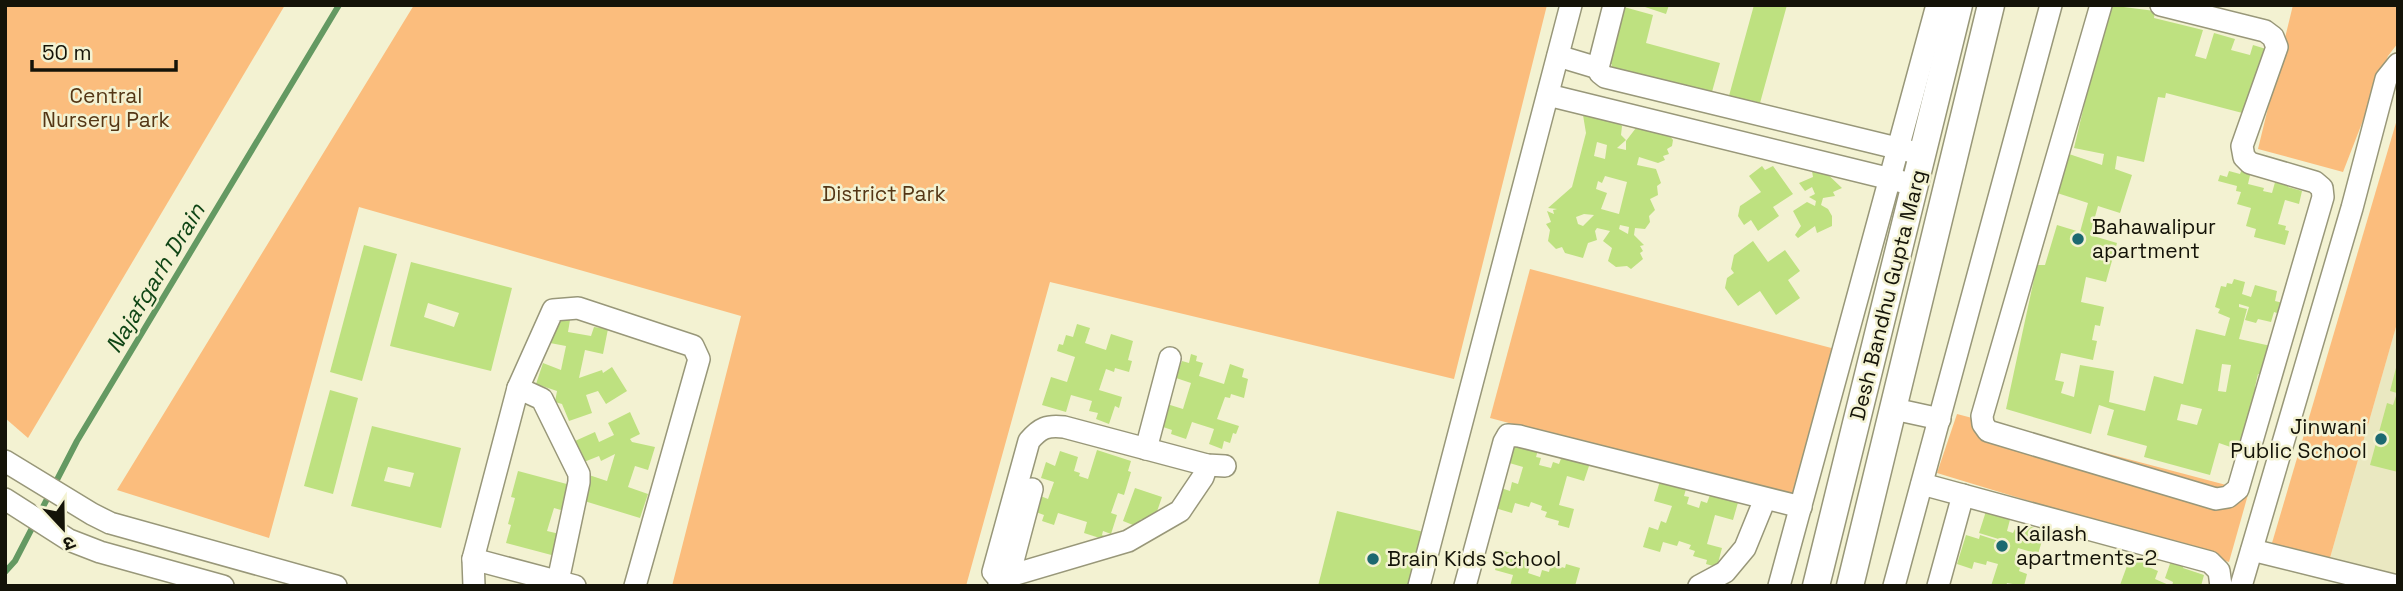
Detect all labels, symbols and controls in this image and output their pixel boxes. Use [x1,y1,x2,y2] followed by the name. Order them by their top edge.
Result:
[32,28,175,72] scale bar
[42,39,92,66] text: 50 m
[42,82,170,133] park label: Central Nursery Park
[1843,167,1932,423] street label: Desh Bandhu Gupta Marg
[822,180,946,207] park label: District Park
[99,197,212,358] water label: Najafgarh Drain
[2092,213,2216,264] place label: Bahawalipur apartment
[2070,231,2086,247] marker: Bahawalipur apartment
[2230,413,2367,464] place label: Jinwani Public School
[2373,431,2389,447] marker: Jinwani Public School
[28,493,98,563] north arrow
[2016,520,2157,571] place label: Kailash apartments-2
[59,530,79,557] text: उ
[1994,538,2010,554] marker: Kailash apartments-2
[1387,545,1561,572] place label: Brain Kids School
[1365,551,1381,567] marker: Brain Kids School

